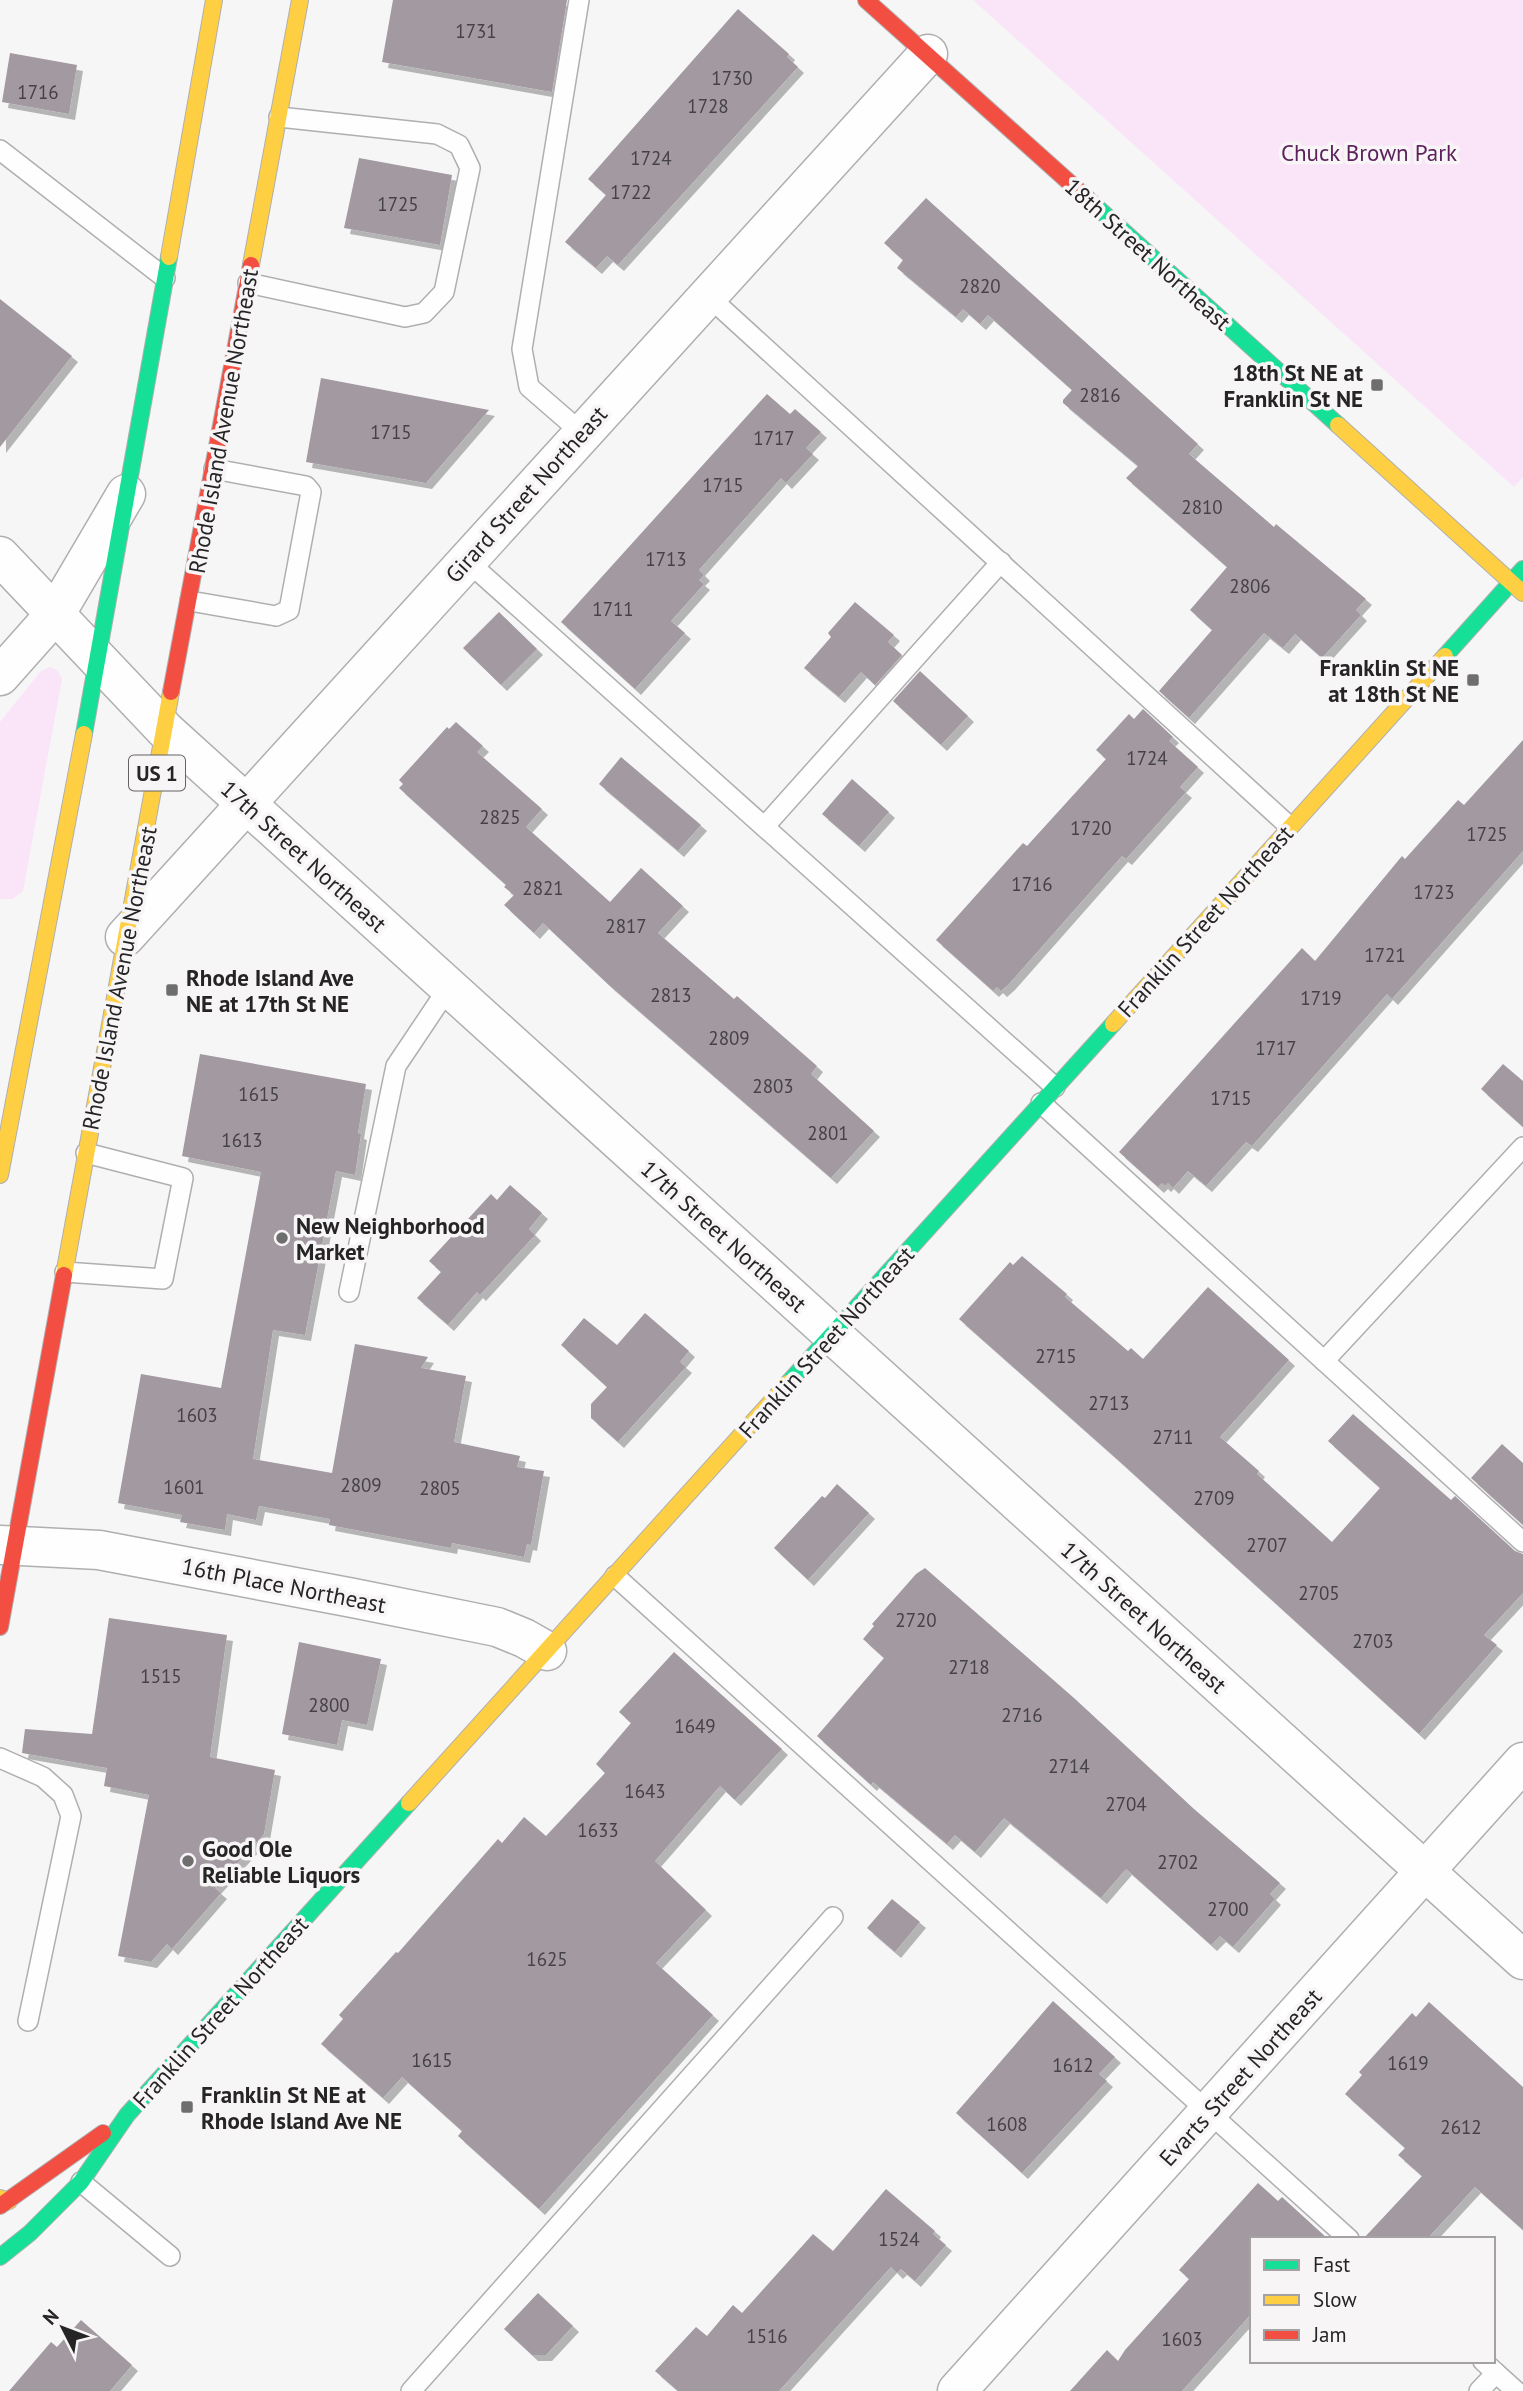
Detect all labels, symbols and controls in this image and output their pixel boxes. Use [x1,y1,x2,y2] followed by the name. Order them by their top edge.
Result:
[455,19,497,43] house number: 1731
[711,66,753,90] house number: 1730
[17,80,59,104] house number: 1716
[687,94,729,118] house number: 1728
[1281,138,1457,167] park label: Chuck Brown Park
[630,146,672,170] house number: 1724
[1059,172,1237,336] street label: 18th Street Northeast
[610,180,652,204] house number: 1722
[377,192,419,216] house number: 1725
[182,266,264,576] street label: Rhode Island Avenue Northeast
[959,274,1001,298] house number: 2820
[1224,358,1363,413] place label: 18th St NE at Franklin St NE
[1369,377,1385,393] marker: 18th St NE at Franklin St NE
[1079,383,1121,407] house number: 2816
[439,399,613,588] street label: Girard Street Northeast
[370,420,412,444] house number: 1715
[753,426,795,450] house number: 1717
[702,473,744,497] house number: 1715
[1181,495,1223,519] house number: 2810
[645,547,687,571] house number: 1713
[1229,574,1271,598] house number: 2806
[592,597,634,621] house number: 1711
[1320,653,1459,708] place label: Franklin St NE at 18th St NE
[1465,672,1481,688] marker: Franklin St NE at 18th St NE
[1126,746,1168,770] house number: 1724
[129,756,185,790] road number: US 1
[215,774,393,938] street label: 17th Street Northeast
[479,805,521,829] house number: 2825
[1070,816,1112,840] house number: 1720
[1111,819,1299,1023] street label: Franklin Street Northeast
[1466,822,1508,846] house number: 1725
[75,823,163,1132] street label: Rhode Island Avenue Northeast
[1011,872,1053,896] house number: 1716
[522,876,564,900] house number: 2821
[1413,880,1455,904] house number: 1723
[605,914,647,938] house number: 2817
[1364,943,1406,967] house number: 1721
[186,963,354,1018] place label: Rhode Island Ave NE at 17th St NE
[164,982,180,998] marker: Rhode Island Ave NE at 17th St NE
[650,983,692,1007] house number: 2813
[1300,986,1342,1010] house number: 1719
[708,1026,750,1050] house number: 2809
[1255,1036,1297,1060] house number: 1717
[752,1074,794,1098] house number: 2803
[238,1082,280,1106] house number: 1615
[1210,1086,1252,1110] house number: 1715
[807,1121,849,1145] house number: 2801
[221,1128,263,1152] house number: 1613
[635,1154,813,1318] street label: 17th Street Northeast
[296,1211,485,1266] place label: New Neighborhood Market
[274,1230,290,1246] marker: New Neighborhood Market
[732,1240,920,1444] street label: Franklin Street Northeast
[1035,1344,1077,1368] house number: 2715
[1088,1391,1130,1415] house number: 2713
[176,1403,218,1427] house number: 1603
[1152,1425,1194,1449] house number: 2711
[340,1473,382,1497] house number: 2809
[163,1475,205,1499] house number: 1601
[419,1476,461,1500] house number: 2805
[1193,1486,1235,1510] house number: 2709
[1246,1533,1288,1557] house number: 2707
[1055,1535,1233,1699] street label: 17th Street Northeast
[179,1551,389,1619] street label: 16th Place Northeast
[1298,1581,1340,1605] house number: 2705
[895,1608,937,1632] house number: 2720
[1352,1629,1394,1653] house number: 2703
[948,1655,990,1679] house number: 2718
[140,1664,182,1688] house number: 1515
[308,1693,350,1717] house number: 2800
[1001,1703,1043,1727] house number: 2716
[674,1714,716,1738] house number: 1649
[1048,1754,1090,1778] house number: 2714
[624,1779,666,1803] house number: 1643
[1105,1792,1147,1816] house number: 2704
[577,1818,619,1842] house number: 1633
[202,1834,361,1889] place label: Good Ole Reliable Liquors
[1157,1850,1199,1874] house number: 2702
[180,1853,196,1869] marker: Good Ole Reliable Liquors
[1207,1897,1249,1921] house number: 2700
[126,1910,314,2114] street label: Franklin Street Northeast
[526,1947,568,1971] house number: 1625
[1153,1982,1328,2172] street label: Evarts Street Northeast
[411,2048,453,2072] house number: 1615
[1387,2051,1429,2075] house number: 1619
[1052,2053,1094,2077] house number: 1612
[201,2080,402,2135] place label: Franklin St NE at Rhode Island Ave NE
[179,2099,195,2115] marker: Franklin St NE at Rhode Island Ave NE
[986,2112,1028,2136] house number: 1608
[1440,2115,1482,2139] house number: 2612
[878,2227,920,2251] house number: 1524
[1250,2237,1495,2363] legend
[1313,2251,1350,2278] text: Fast
[1313,2286,1357,2313] text: Slow
[28,2293,98,2363] north arrow
[37,2304,63,2329] text: N
[1312,2321,1347,2348] text: Jam
[746,2324,788,2348] house number: 1516
[1161,2327,1203,2351] house number: 1603

